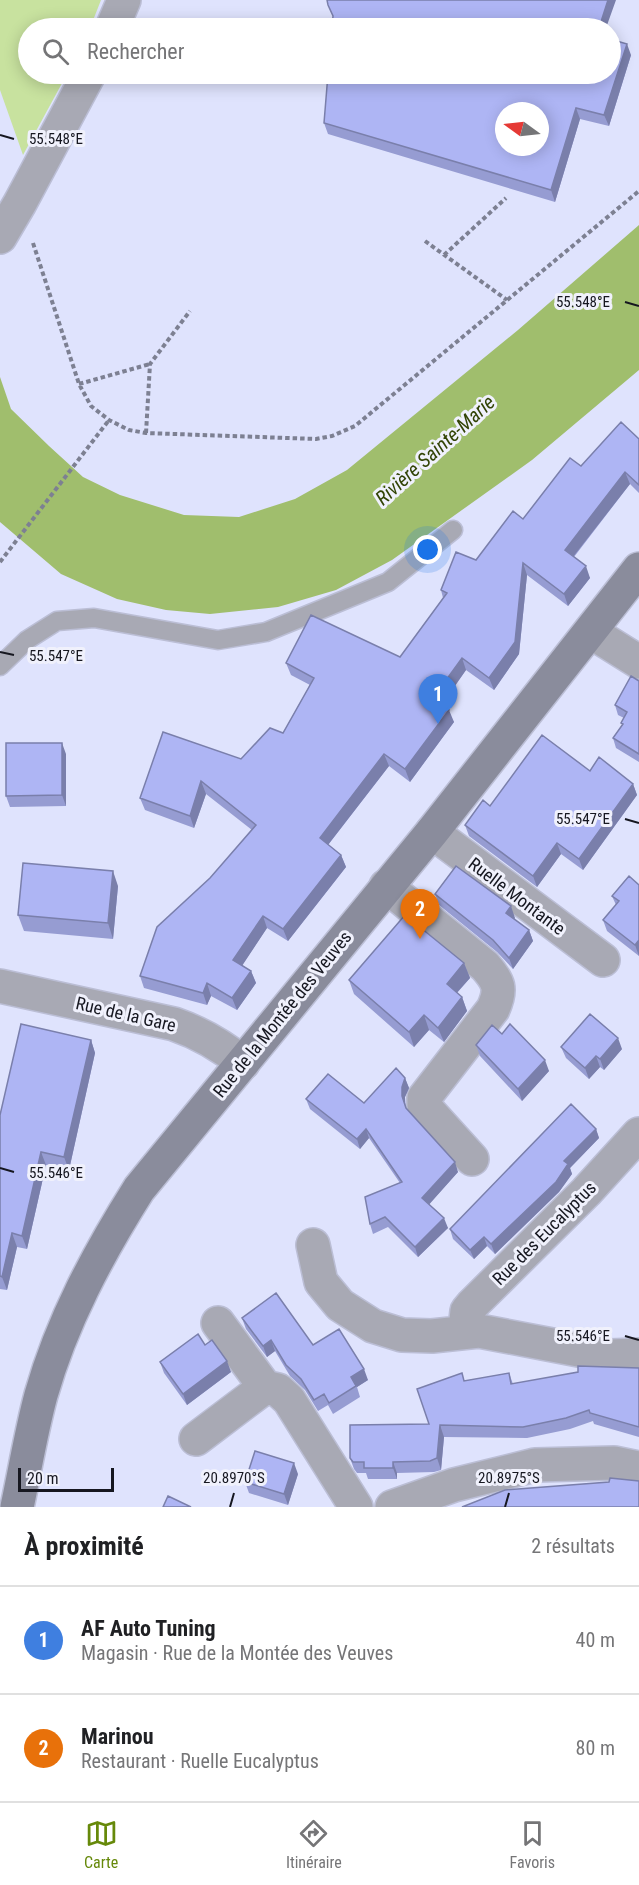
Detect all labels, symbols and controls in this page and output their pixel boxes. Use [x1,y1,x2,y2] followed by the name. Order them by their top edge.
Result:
[18,18,621,84] search box
[39,35,72,68] icon: search
[87,39,184,64] text: Rechercher
[495,102,549,156] north arrow
[29,130,83,148] text: 55.548°E
[556,293,610,311] text: 55.548°E
[370,390,500,510] water label: Rivière Sainte-Marie
[413,535,442,564] your location
[29,647,83,665] text: 55.547°E
[418,674,458,724] pin: 1
[556,810,610,828] text: 55.547°E
[465,853,569,939] street label: Ruelle Montante
[400,890,440,939] pin: 2
[208,927,356,1101] street label: Rue de la Montée des Veuves
[74,992,178,1036] street label: Rue de la Gare
[29,1164,83,1182] text: 55.546°E
[488,1177,600,1289] street label: Rue des Eucalyptus
[556,1327,610,1345] text: 55.546°E
[18,1465,114,1492] scale bar
[27,1469,59,1488] text: 20 m
[203,1469,265,1487] text: 20.8970°S
[478,1469,540,1487] text: 20.8975°S
[24,1531,144,1561] text: À proximité
[531,1534,615,1558] text: 2 résultats
[81,1616,216,1641] text: AF Auto Tuning
[38,1628,49,1652] text: 1
[576,1628,615,1652] text: 40 m
[81,1641,393,1665] text: Magasin · Rue de la Montée des Veuves
[81,1724,153,1749] text: Marinou
[38,1736,49,1760] text: 2
[576,1736,615,1760] text: 80 m
[81,1749,319,1773] text: Restaurant · Ruelle Eucalyptus
[84,1817,118,1872] tab: Carte
[286,1817,342,1872] tab: Itinéraire
[510,1817,555,1872] tab: Favoris

